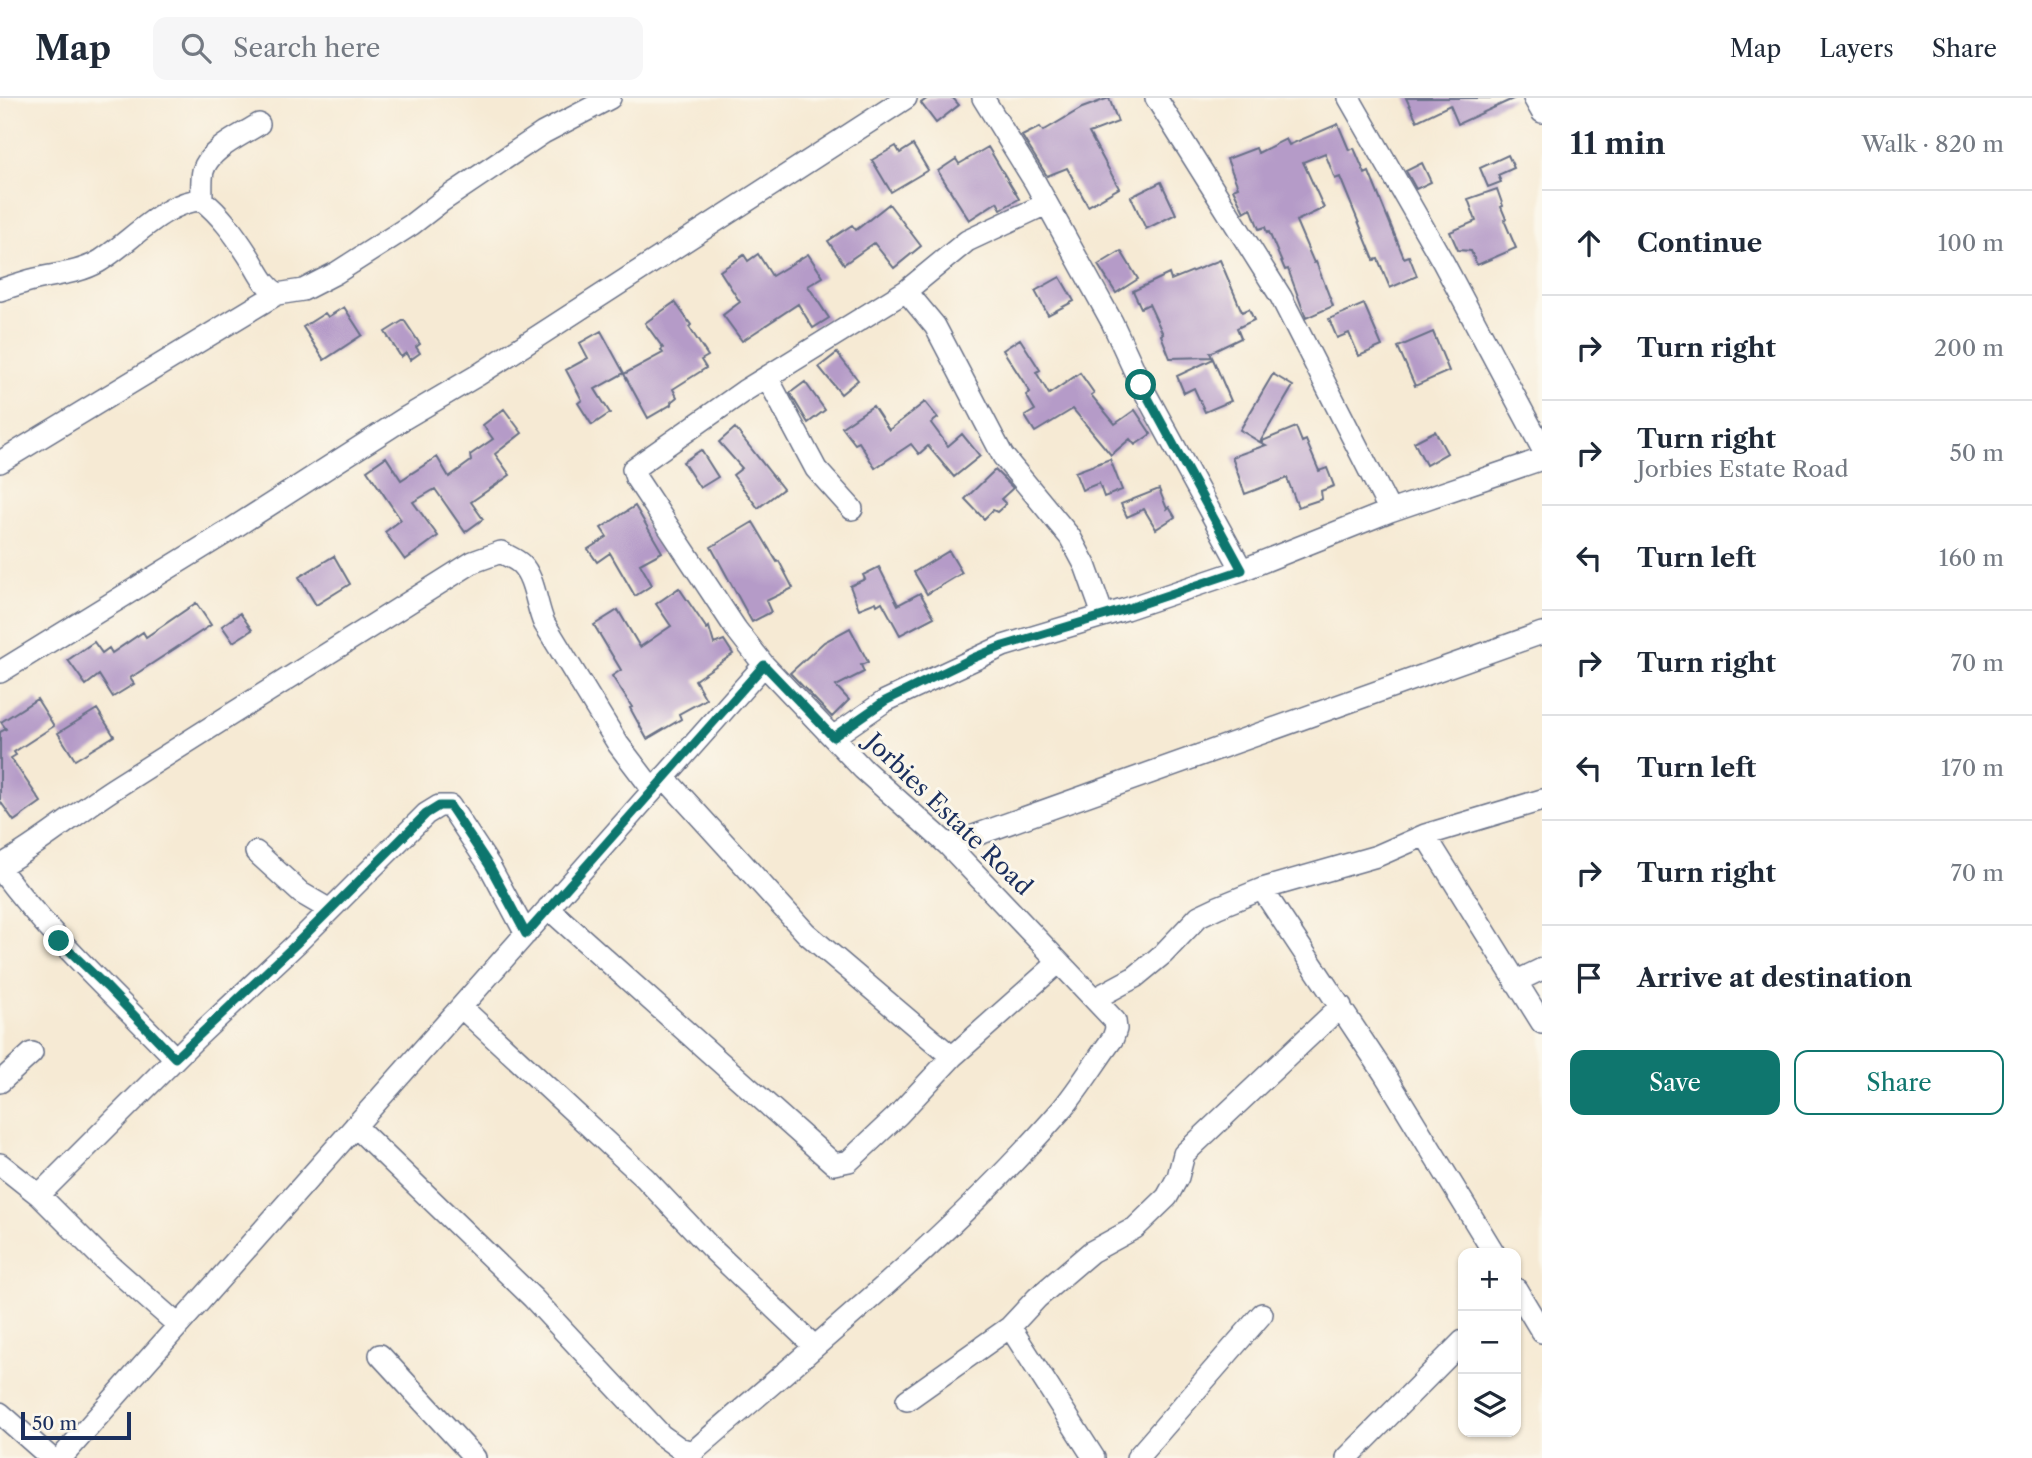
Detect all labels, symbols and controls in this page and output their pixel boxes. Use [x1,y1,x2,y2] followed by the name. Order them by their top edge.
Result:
[153,17,643,80] search box
[35,28,111,69] text: Map
[177,29,215,67] icon: search
[233,32,380,64] text: Search here
[1730,34,1781,63] text: Map
[1819,34,1894,63] text: Layers
[1932,34,1997,63] text: Share
[1570,125,1666,162] text: 11 min
[1861,130,2004,158] text: Walk · 820 m
[1570,224,1608,262] icon: ahead
[1637,227,1762,259] text: Continue
[1938,229,2004,257] text: 100 m
[1570,329,1608,367] icon: right
[1637,332,1776,364] text: Turn right
[1934,334,2004,362] text: 200 m
[1125,369,1156,400] route start
[1637,423,1776,455] text: Turn right
[1570,434,1608,472] icon: right
[1949,439,2004,467] text: 50 m
[1637,455,1849,483] text: Jorbies Estate Road
[1570,539,1608,577] icon: left
[1637,542,1756,574] text: Turn left
[1939,544,2004,572] text: 160 m
[1570,644,1608,682] icon: right
[1637,647,1776,679] text: Turn right
[1951,649,2004,677] text: 70 m
[857,724,1039,901] street label: Jorbies Estate Road
[1570,749,1608,787] icon: left
[1637,752,1756,784] text: Turn left
[1941,754,2004,782] text: 170 m
[1570,854,1608,892] icon: right
[1637,857,1776,889] text: Turn right
[1951,859,2004,887] text: 70 m
[43,925,74,956] route end
[1570,959,1608,997] icon: arrive
[1637,962,1912,994] text: Arrive at destination
[1570,1050,1780,1115] button: Save
[1794,1050,2004,1115] button: Share
[1458,1248,1521,1437] map controls
[1458,1248,1521,1311] button: +
[1458,1311,1521,1374] button: −
[1458,1374,1521,1437] button: layers
[21,1409,131,1441] scale bar
[32,1412,77,1435] text: 50 m

